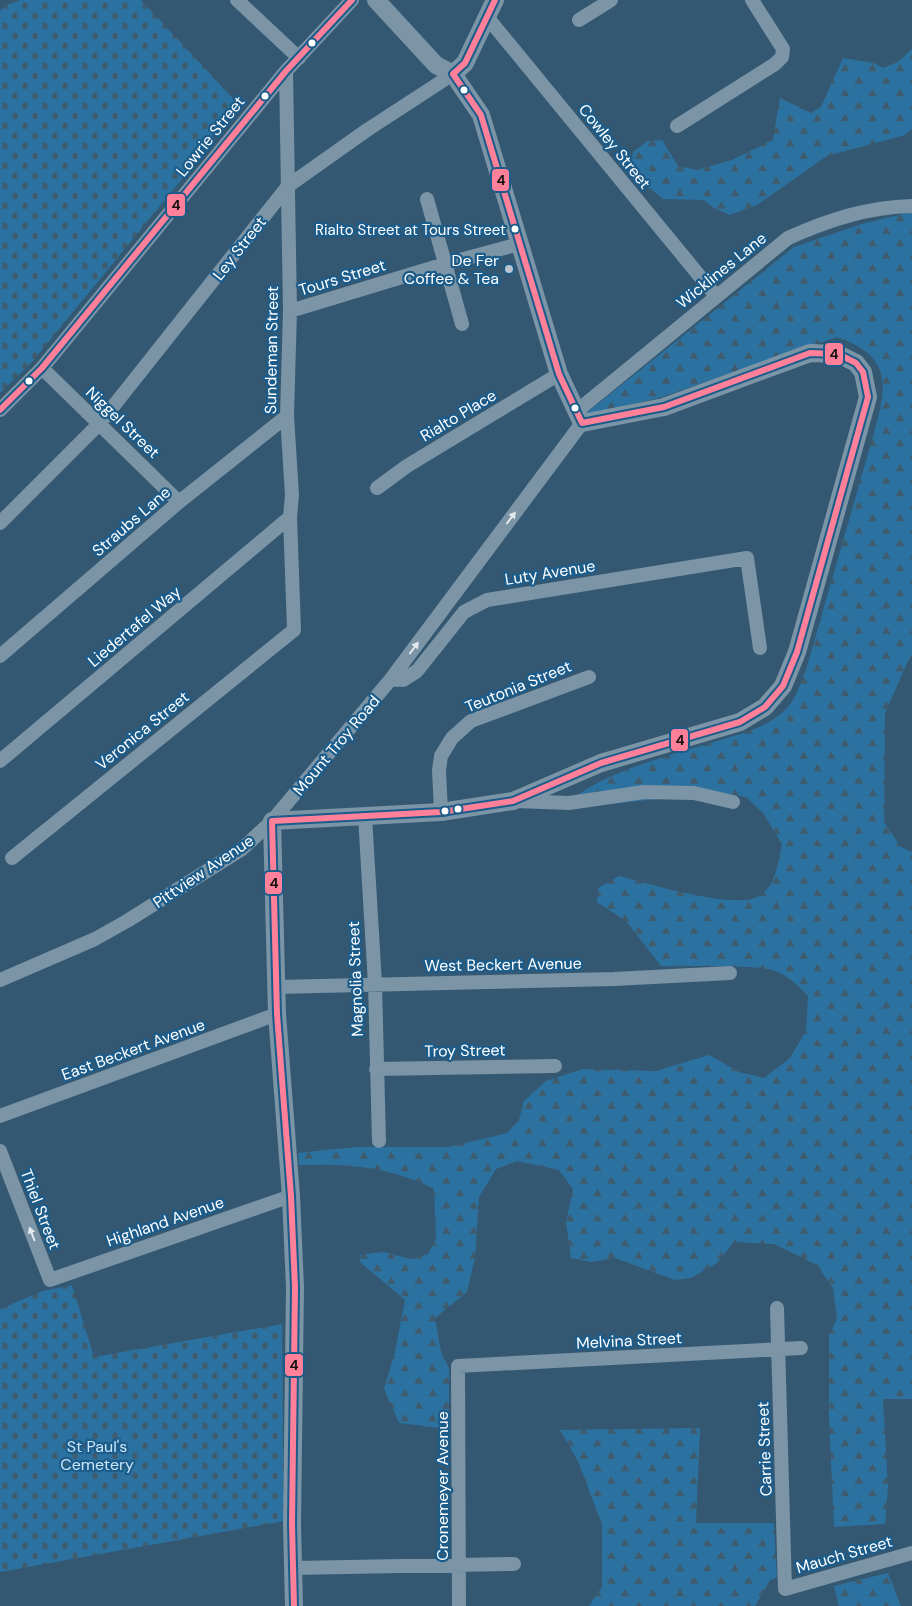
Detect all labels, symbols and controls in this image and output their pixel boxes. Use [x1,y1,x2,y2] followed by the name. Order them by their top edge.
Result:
[307,38,317,48] unlabelled marker
[459,85,469,95] unlabelled marker
[260,91,270,101] unlabelled marker
[171,92,249,181] street label: Lowrie Street
[574,99,655,193] street label: Cowley Street
[491,168,510,192] line badge: 4
[496,171,506,189] text: 4
[166,193,186,217] line badge: 4
[171,196,181,214] text: 4
[208,212,271,284] street label: Ley Street
[315,220,506,240] place label: Rialto Street at Tours Street
[510,224,520,234] marker: Rialto Street at Tours Street
[672,228,771,313] street label: Wicklines Lane
[404,250,499,289] place label: De Fer Coffee & Tea
[296,254,388,301] street label: Tours Street
[503,263,515,275] marker: De Fer Coffee & Tea
[260,286,283,414] street label: Sundeman Street
[824,342,844,366] line badge: 4
[829,345,839,363] text: 4
[24,376,34,386] unlabelled marker
[81,382,164,463] street label: Niggel Street
[416,384,500,446] street label: Rialto Place
[570,403,580,413] unlabelled marker
[88,482,175,561] street label: Straubs Lane
[506,512,517,525] one-way arrow
[503,555,597,590] street label: Luty Avenue
[83,581,185,672] street label: Liedertafel Way
[409,641,419,655] one-way arrow
[462,656,574,717] street label: Teutonia Street
[91,686,193,775] street label: Veronica Street
[288,691,385,800] street label: Mount Troy Road
[670,728,689,752] line badge: 4
[675,731,685,749] text: 4
[453,804,463,814] unlabelled marker
[440,806,450,816] unlabelled marker
[149,830,258,913] street label: Pittview Avenue
[264,871,283,895] line badge: 4
[269,874,279,892] text: 4
[343,921,368,1037] street label: Magnolia Street
[424,953,582,976] street label: West Beckert Avenue
[59,1014,208,1085] street label: East Beckert Avenue
[424,1039,506,1062] street label: Troy Street
[16,1166,65,1252] street label: Thiel Street
[104,1192,227,1251] street label: Highland Avenue
[28,1227,36,1241] one-way arrow
[576,1327,682,1354] street label: Melvina Street
[284,1353,304,1377] line badge: 4
[289,1356,299,1374] text: 4
[752,1401,777,1497] street label: Carrie Street
[432,1411,453,1561] street label: Cronemeyer Avenue
[60,1436,134,1475] park label: St Paul's Cemetery
[794,1531,895,1578] street label: Mauch Street

